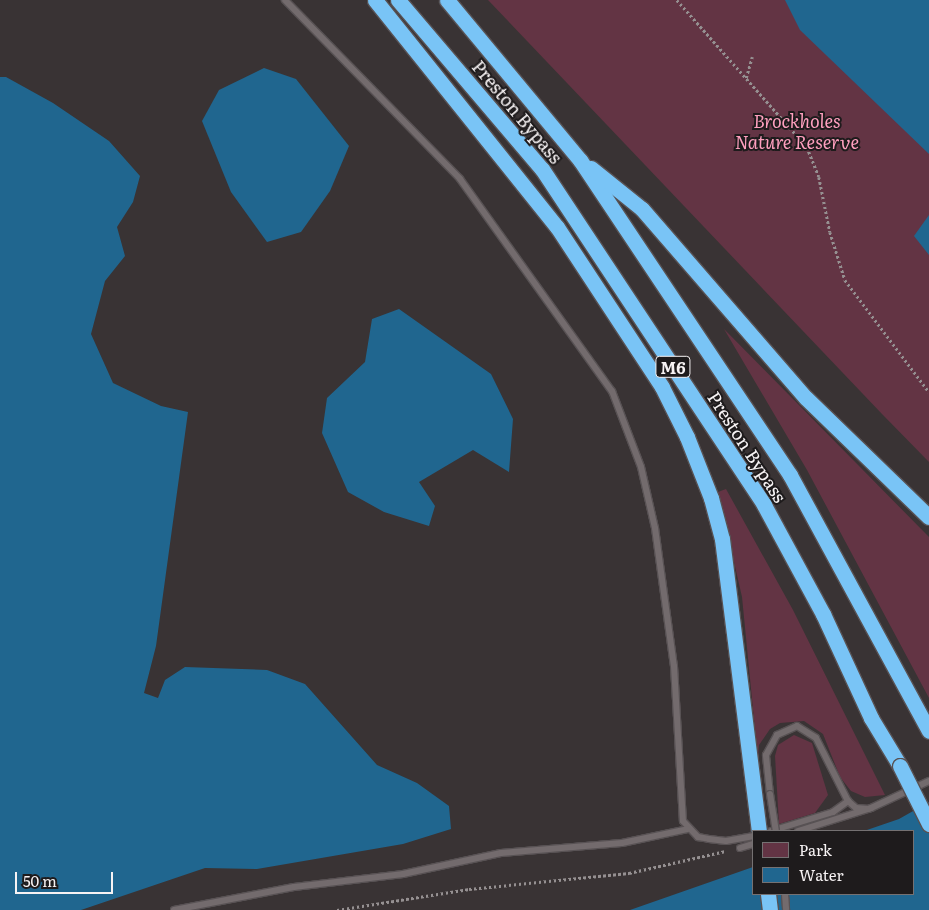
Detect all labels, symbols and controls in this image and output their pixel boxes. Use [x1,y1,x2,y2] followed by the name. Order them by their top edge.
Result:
[468,56,566,168] street label: Preston Bypass
[735,111,859,154] park label: Brockholes Nature Reserve
[654,354,692,381] road number: M6
[703,387,791,507] street label: Preston Bypass
[752,830,914,895] legend
[799,838,832,861] text: Park
[18,862,115,894] scale bar
[799,863,844,886] text: Water
[23,869,57,892] text: 50 m

